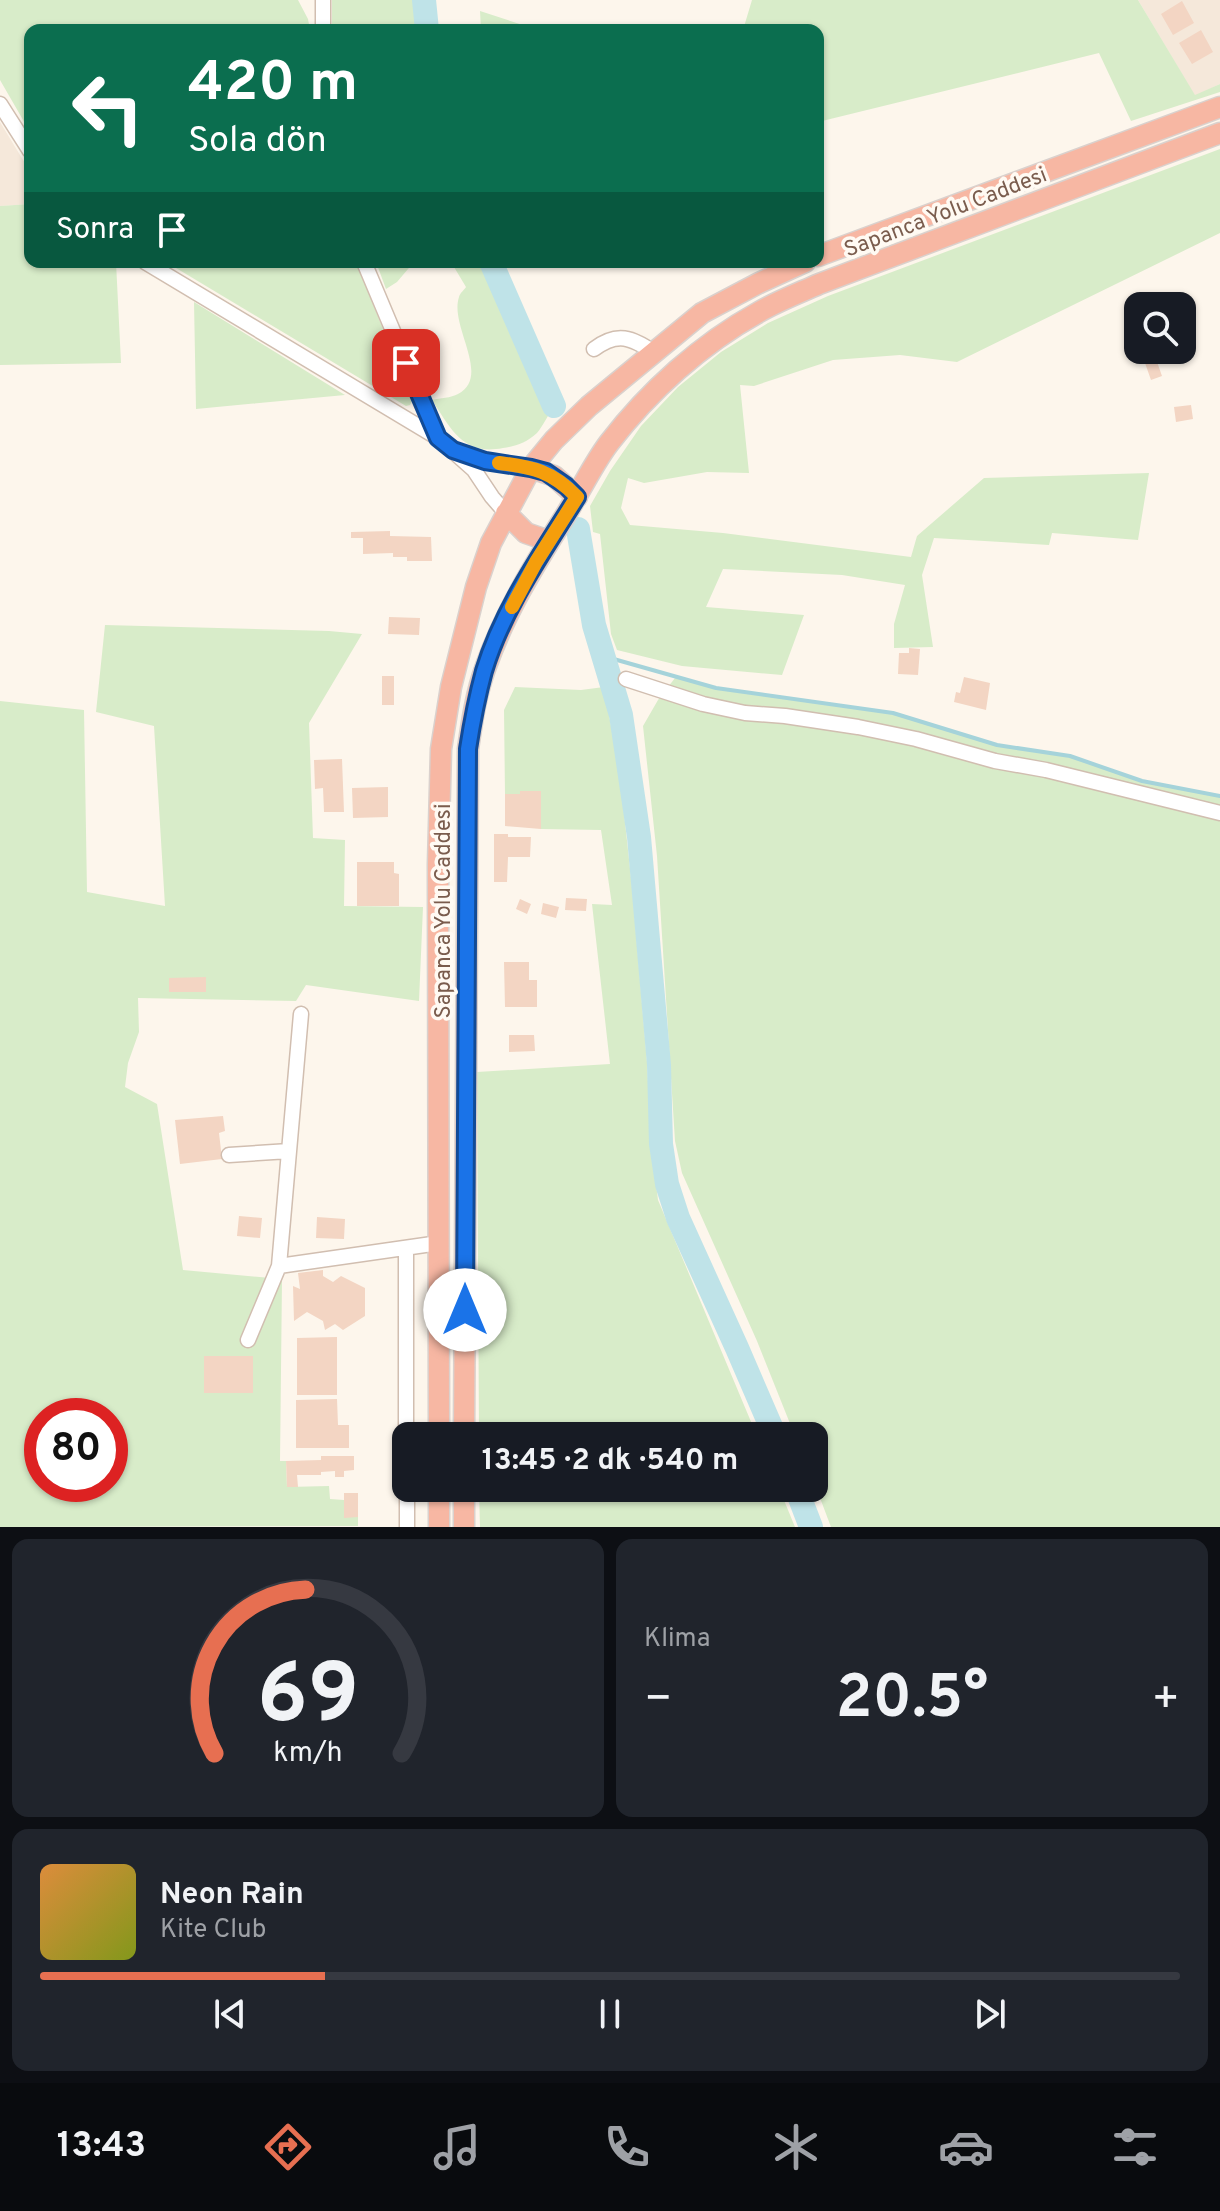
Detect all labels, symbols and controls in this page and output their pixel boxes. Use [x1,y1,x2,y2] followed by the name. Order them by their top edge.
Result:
[188,50,358,120] text: 420 m
[56,56,160,160] icon: left
[188,119,327,165] text: Sola dön
[841,162,1051,264] street label: Sapanca Yolu Caddesi
[150,208,194,252] icon: arrive
[56,212,134,249] text: Sonra
[1124,292,1196,364] map controls
[1124,292,1196,364] button: search
[372,329,440,397] pin
[384,341,428,385] icon: arrive
[431,804,458,1018] street label: Sapanca Yolu Caddesi
[423,1268,507,1352] position arrow
[24,1398,128,1502] speed limit sign: 80
[482,1443,738,1480] text: 13:45 · 2 dk · 540 m
[644,1623,710,1656] text: Klima
[257,1647,359,1752] text: 69
[836,1663,988,1739] text: 20.5°
[644,1673,672,1729] text: −
[1152,1673,1180,1729] text: +
[273,1736,343,1772] text: km/h
[160,1877,304,1914] text: Neon Rain
[160,1914,266,1947] text: Kite Club
[208,1992,252,2036] icon: previous
[588,1992,632,2036] icon: pause
[968,1992,1012,2036] icon: next
[260,2119,316,2175] icon: directions
[429,2119,485,2175] icon: music
[599,2119,655,2175] icon: phone
[768,2119,824,2175] icon: climate
[938,2119,994,2175] icon: car
[1107,2119,1163,2175] icon: filters
[57,2124,146,2170] text: 13:43

